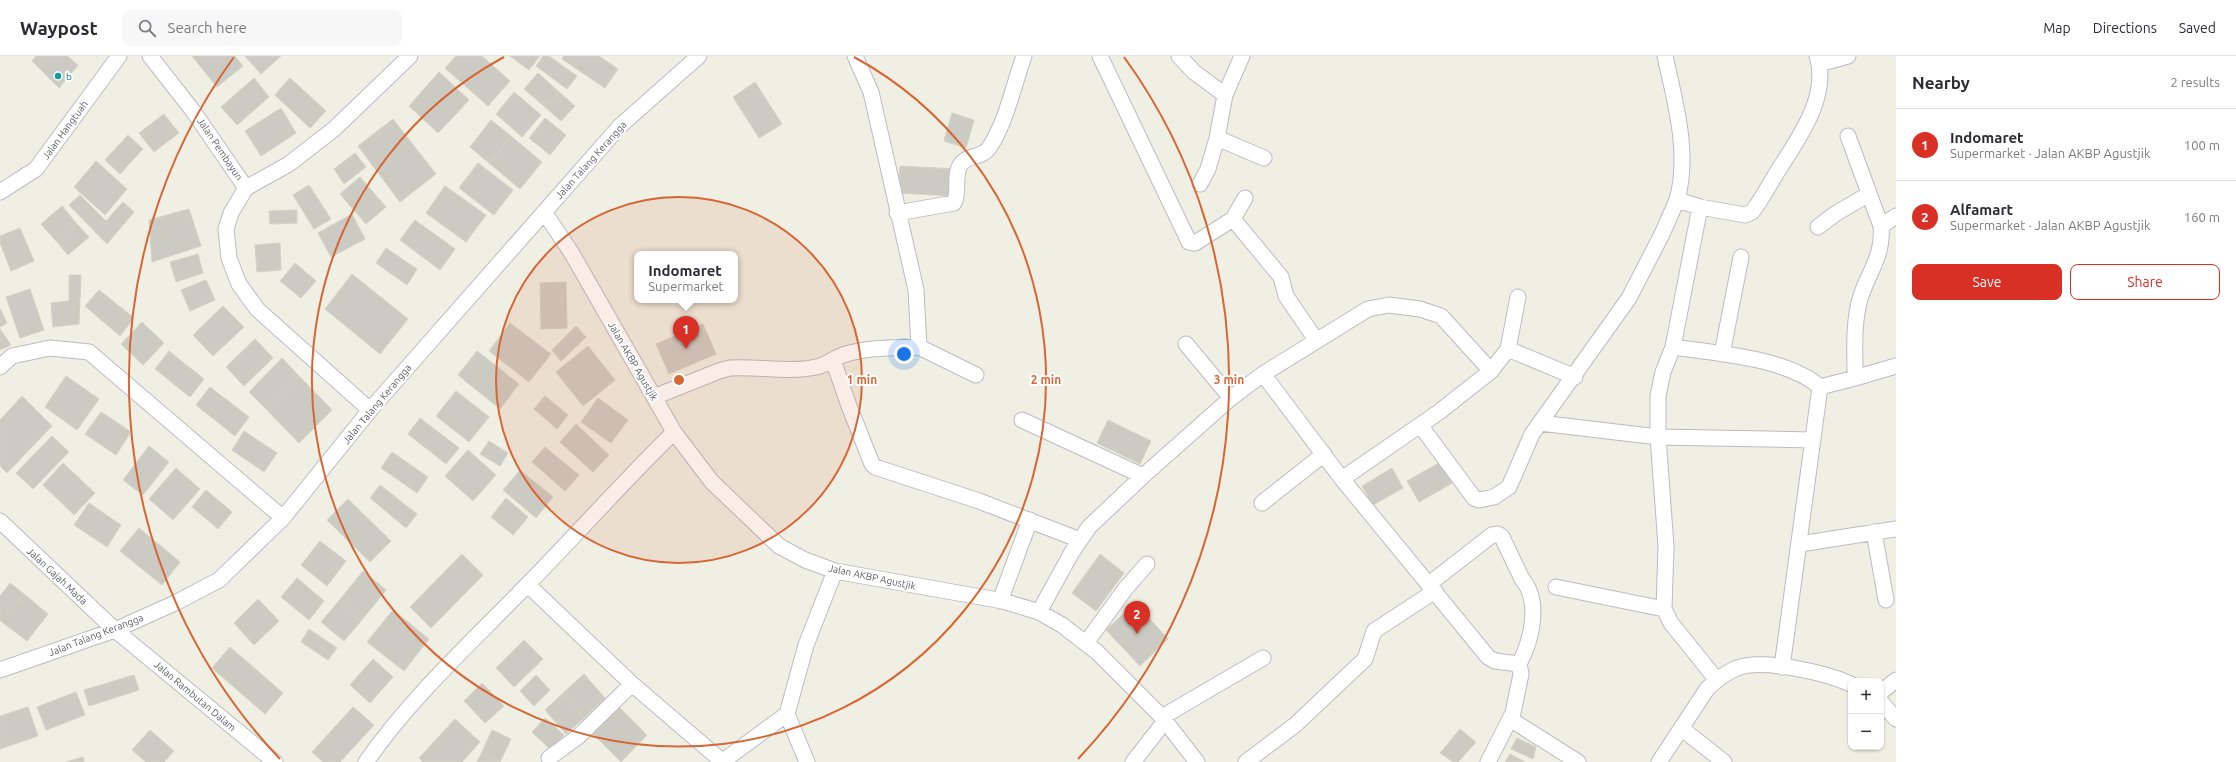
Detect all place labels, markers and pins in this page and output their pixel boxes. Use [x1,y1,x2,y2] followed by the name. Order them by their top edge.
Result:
[53,71,63,81] marker: b
[66,71,72,82] place label: b
[673,316,699,349] pin: 1
[672,373,686,387] centre of rings
[1124,601,1150,634] pin: 2

